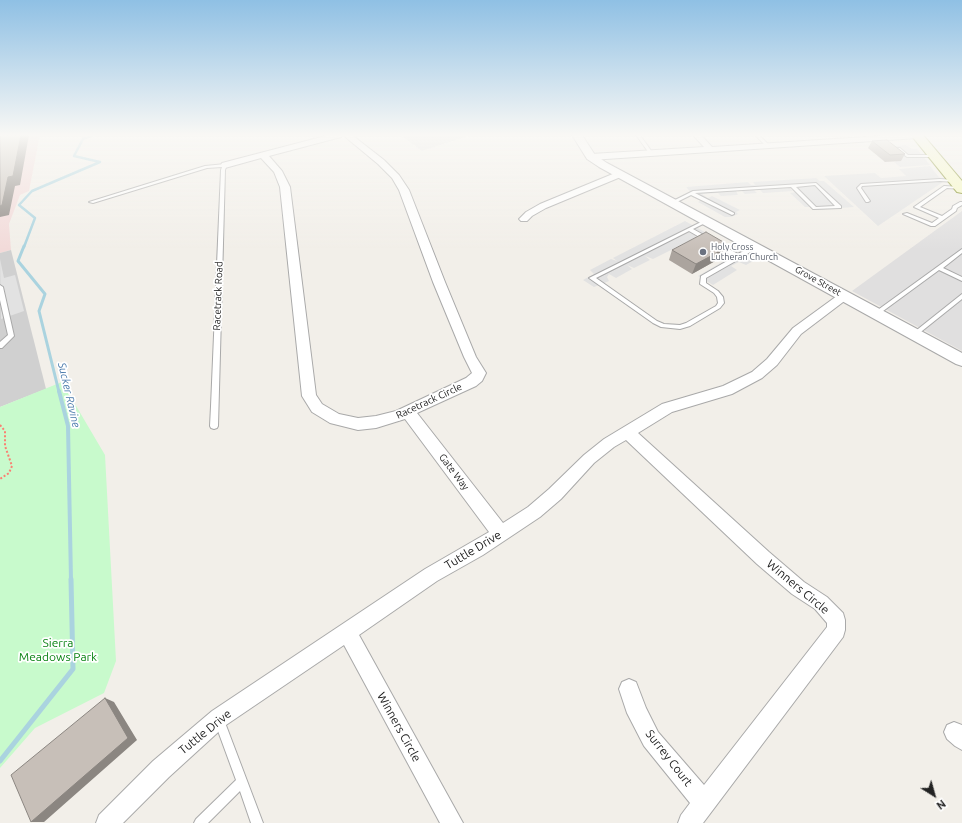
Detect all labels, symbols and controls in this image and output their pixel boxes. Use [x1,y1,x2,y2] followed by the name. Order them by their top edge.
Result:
[711,242,778,263] place label: Holy Cross Lutheran Church
[698,247,708,257] marker: Holy Cross Lutheran Church
[211,261,225,331] street label: Racetrack Road
[793,264,843,298] street label: Grove Street
[55,361,83,429] water label: Sucker Ravine
[394,380,464,422] street label: Racetrack Circle
[436,451,472,493] street label: Gate Way
[442,527,504,573] street label: Tuttle Drive
[764,557,832,617] street label: Winners Circle
[19,636,97,664] park label: Sierra Meadows Park
[374,690,424,764] street label: Winners Circle
[176,706,234,758] street label: Tuttle Drive
[642,727,696,789] street label: Surrey Court
[914,775,954,815] north arrow
[934,797,948,812] text: N

